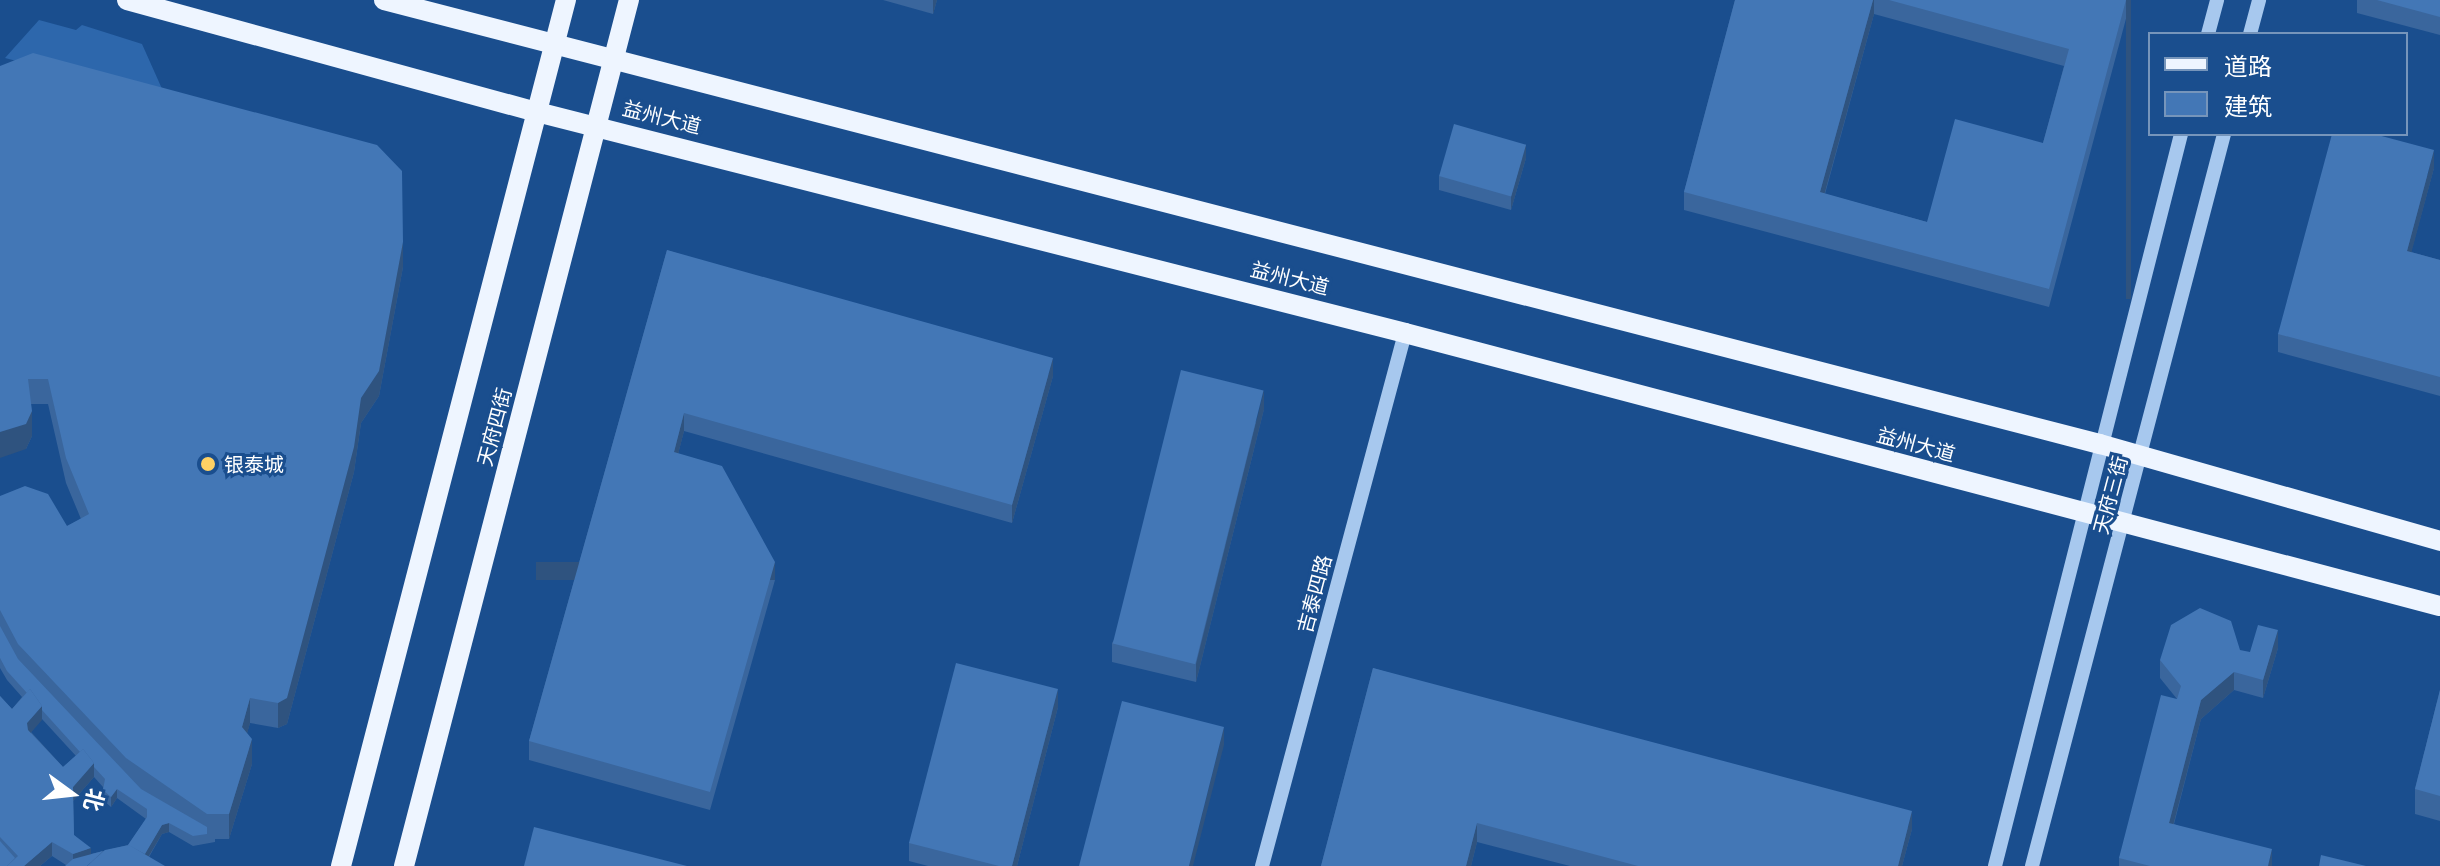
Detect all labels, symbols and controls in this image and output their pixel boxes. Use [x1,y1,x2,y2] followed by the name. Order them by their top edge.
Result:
[2148,32,2408,136] legend
[2224,51,2272,80] text: 道路
[2224,91,2272,120] text: 建筑
[620,96,704,138] street label: 益州大道
[1248,257,1332,299] street label: 益州大道
[472,385,516,469] street label: 天府四街
[1874,422,1958,466] street label: 益州大道
[224,452,284,476] place label: 银泰城
[2088,453,2132,537] street label: 天府三街
[199,455,217,473] marker: 银泰城
[1292,552,1336,636] street label: 吉泰四路
[32,754,112,834] north arrow
[80,786,111,814] text: 北

